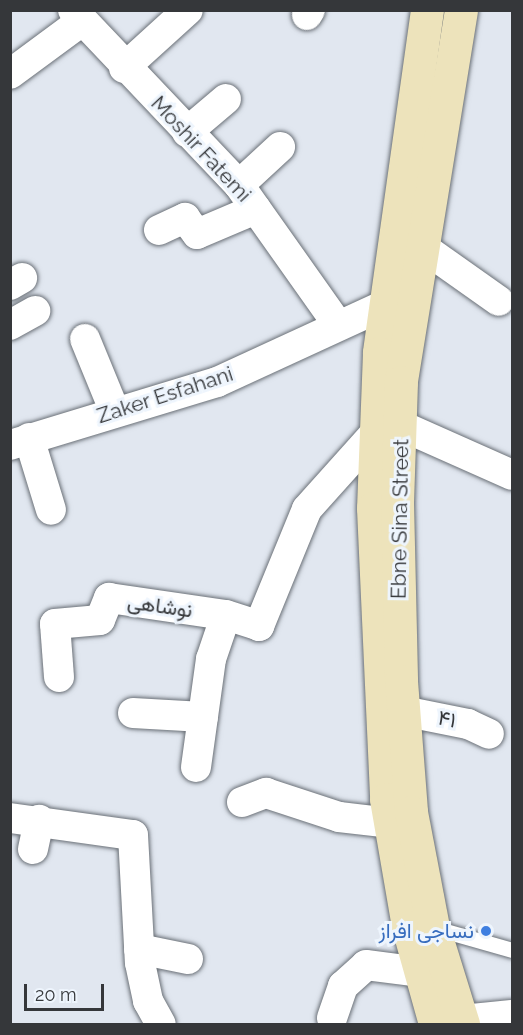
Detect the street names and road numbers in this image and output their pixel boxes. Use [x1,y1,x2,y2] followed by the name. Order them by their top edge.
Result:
[145,91,257,207] street label: Moshir Fatemi
[94,361,236,429] street label: Zaker Esfahani
[386,439,414,599] street label: Ebne Sina Street
[126,589,194,623] street label: نوشاهی
[436,705,458,733] street label: ۴۱

